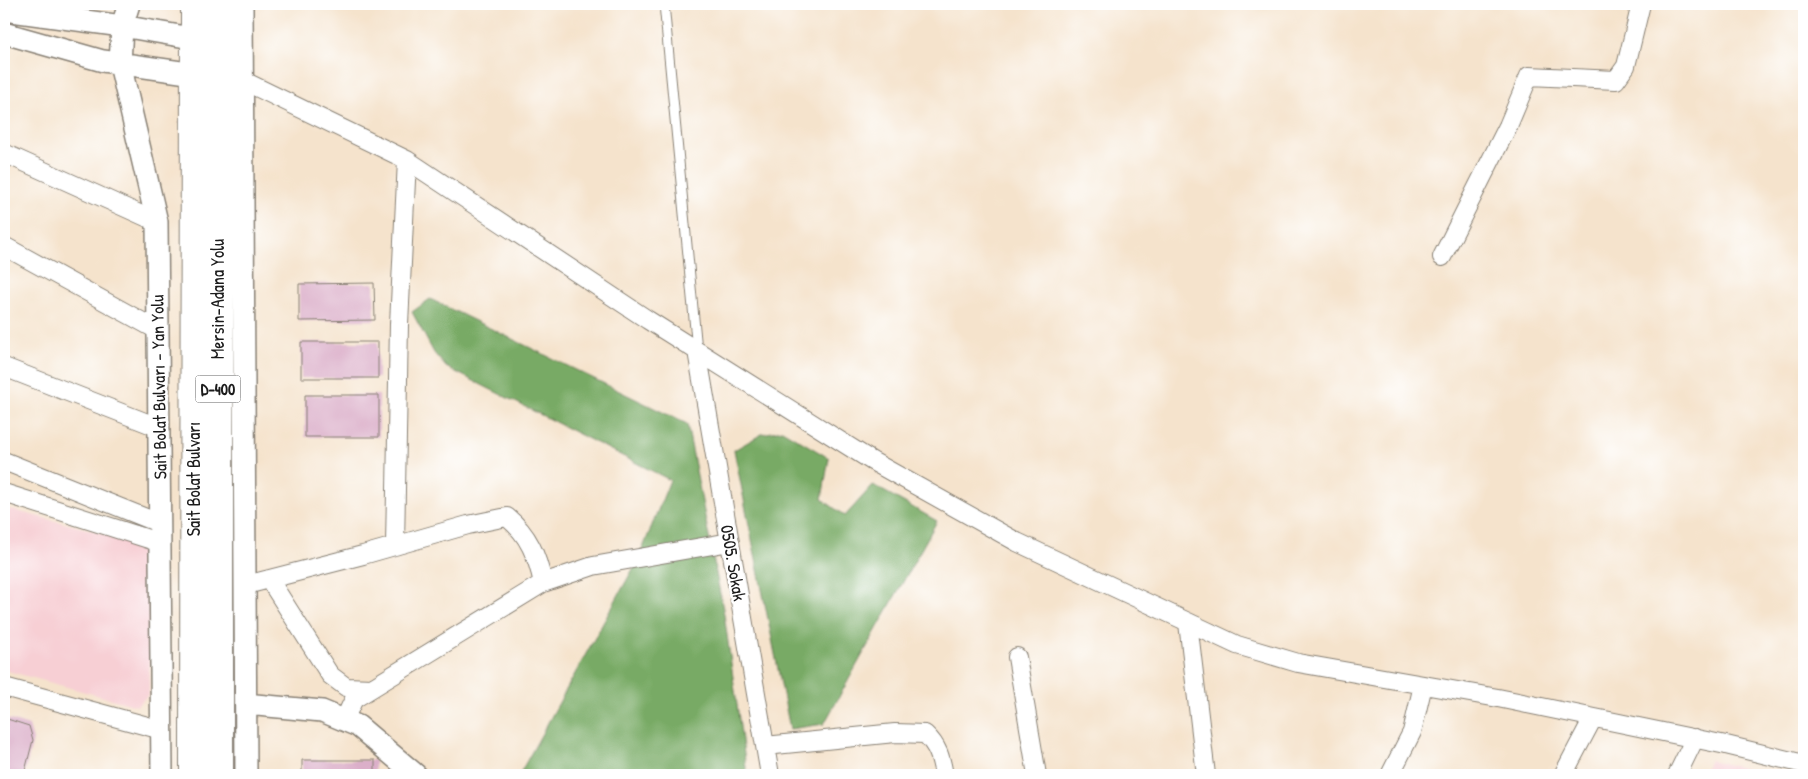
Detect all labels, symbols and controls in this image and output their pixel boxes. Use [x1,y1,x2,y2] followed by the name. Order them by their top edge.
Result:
[205,239,230,359] street label: Mersin-Adana Yolu
[144,294,173,480] street label: Sait Bolat Bulvarı - Yan Yolu
[196,376,240,402] road number: D-400
[181,422,206,536] street label: Sait Bolat Bulvarı
[715,523,753,603] street label: 0505. Sokak

